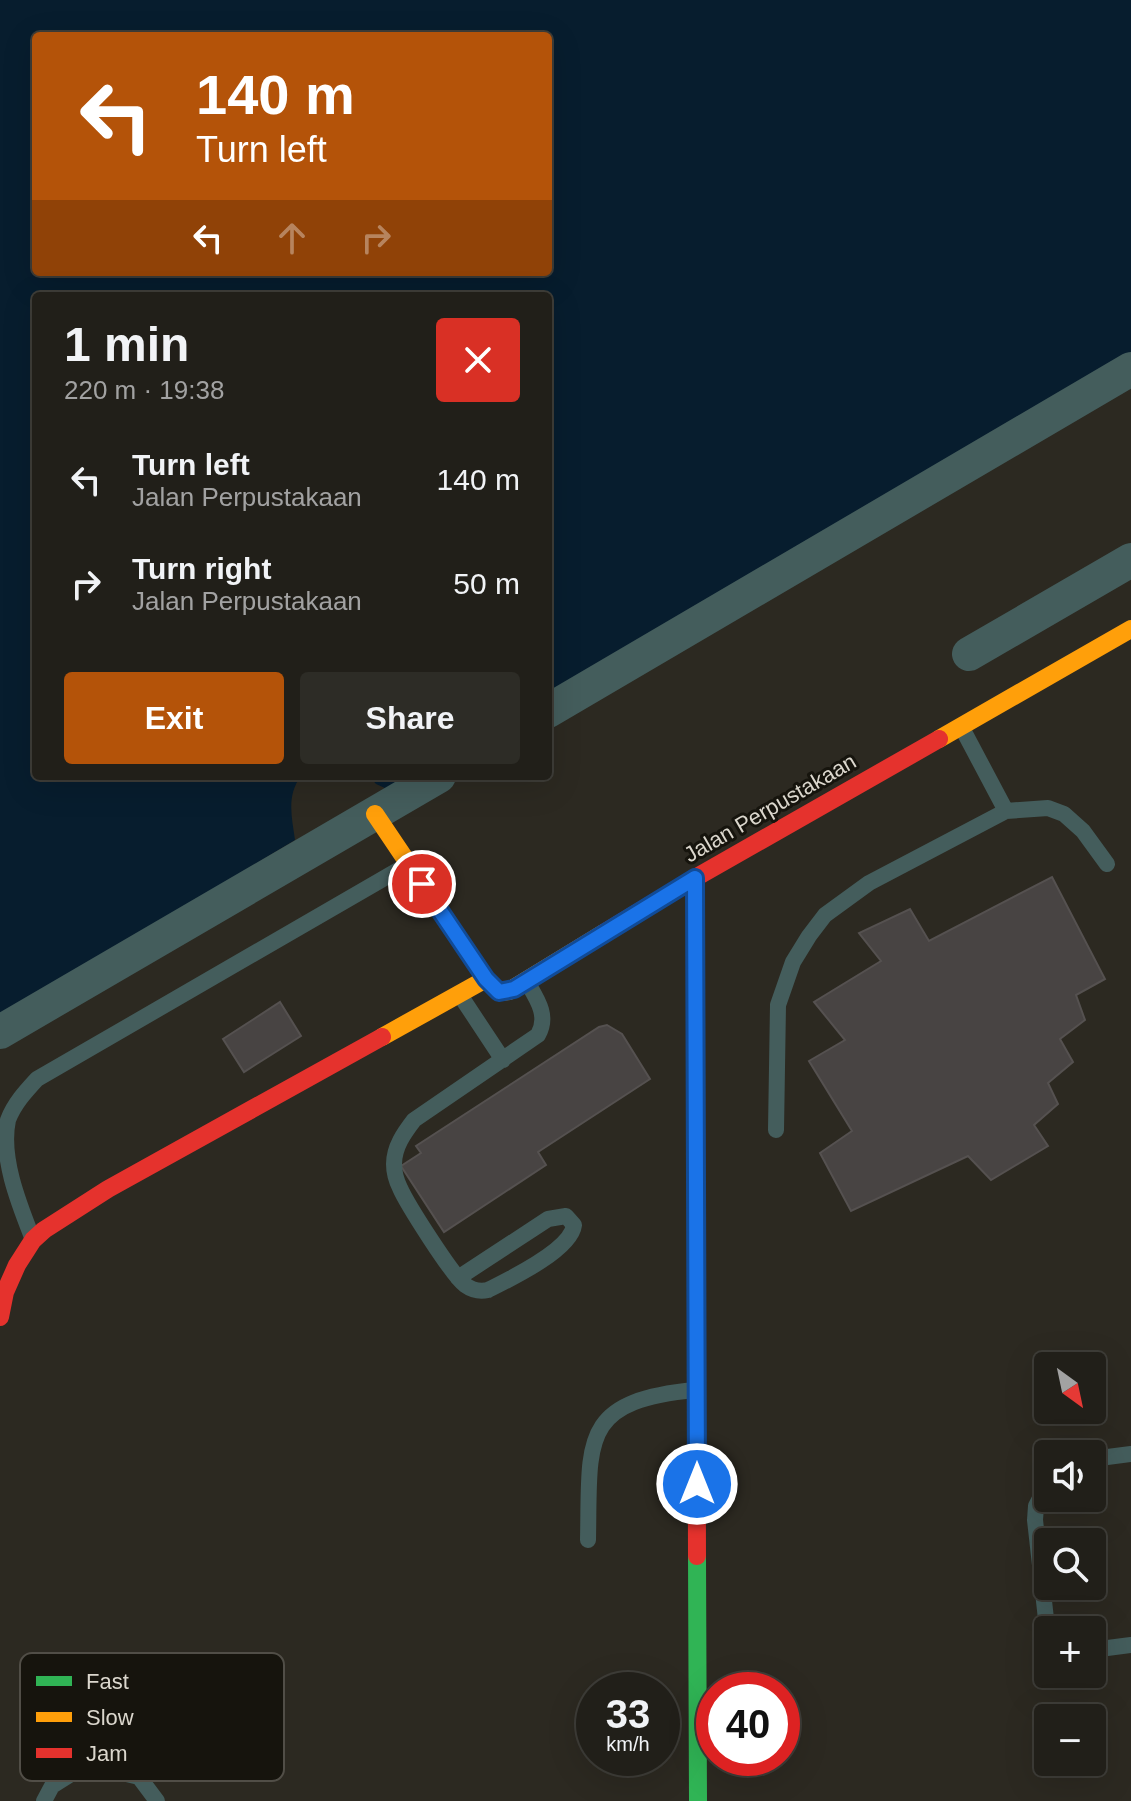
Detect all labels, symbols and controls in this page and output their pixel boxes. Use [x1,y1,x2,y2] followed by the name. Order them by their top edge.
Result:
[196,63,355,126] text: 140 m
[64,64,168,168] icon: left
[196,129,327,170] text: Turn left
[186,216,230,260] icon: left
[270,216,314,260] icon: ahead
[354,216,398,260] icon: right
[64,318,189,371] text: 1 min
[436,318,520,402] button: close
[64,375,224,405] text: 220 m · 19:38
[132,448,250,481] text: Turn left
[64,458,108,502] icon: left
[437,463,520,496] text: 140 m
[132,482,362,512] text: Jalan Perpustakaan
[132,552,271,585] text: Turn right
[64,562,108,606] icon: right
[453,567,520,600] text: 50 m
[132,586,362,616] text: Jalan Perpustakaan
[64,672,284,764] button: Exit
[300,672,520,764] button: Share
[680,749,860,867] street label: Jalan Perpustakaan
[388,850,456,918] pin
[400,862,444,906] icon: arrive
[1034,1352,1106,1424] north arrow
[1034,1352,1106,1776] map controls
[1034,1440,1106,1512] button: sound
[655,1442,739,1526] position arrow
[1034,1528,1106,1600] button: search
[1034,1616,1106,1688] button: +
[20,1653,284,1781] legend
[86,1669,129,1694] text: Fast
[696,1672,800,1776] speed limit sign: 40
[606,1692,650,1736] text: 33
[1034,1704,1106,1776] button: −
[86,1705,134,1730] text: Slow
[606,1733,650,1755] text: km/h
[86,1741,128,1766] text: Jam

